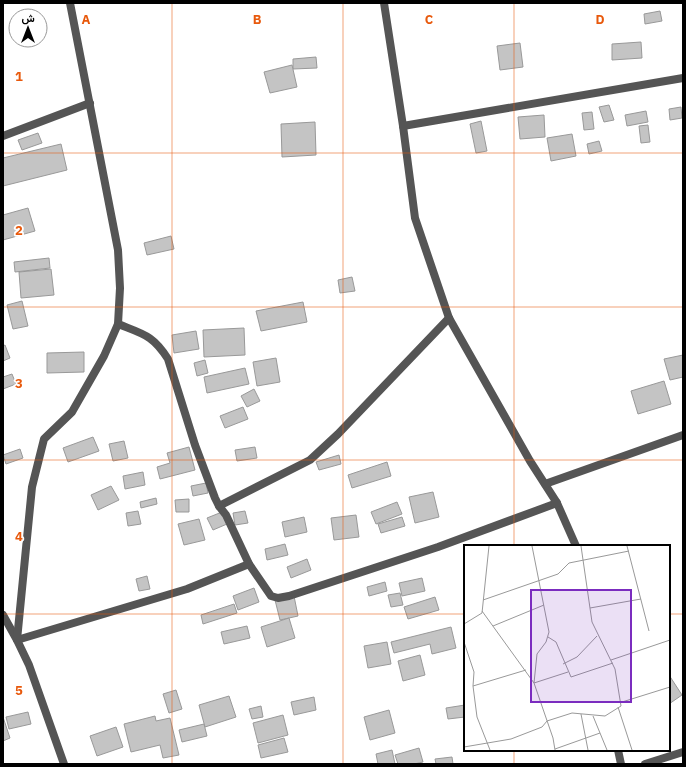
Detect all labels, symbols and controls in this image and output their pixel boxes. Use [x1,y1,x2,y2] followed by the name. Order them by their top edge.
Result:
[8,8,48,48] north arrow
[21,11,35,25] text: ش
[82,11,91,28] text: A
[253,11,262,28] text: B
[425,11,434,28] text: C
[595,11,605,28] text: D
[15,68,23,85] text: 1
[15,222,23,239] text: 2
[15,375,23,392] text: 3
[15,528,23,545] text: 4
[464,545,670,751] inset map
[15,682,23,699] text: 5

